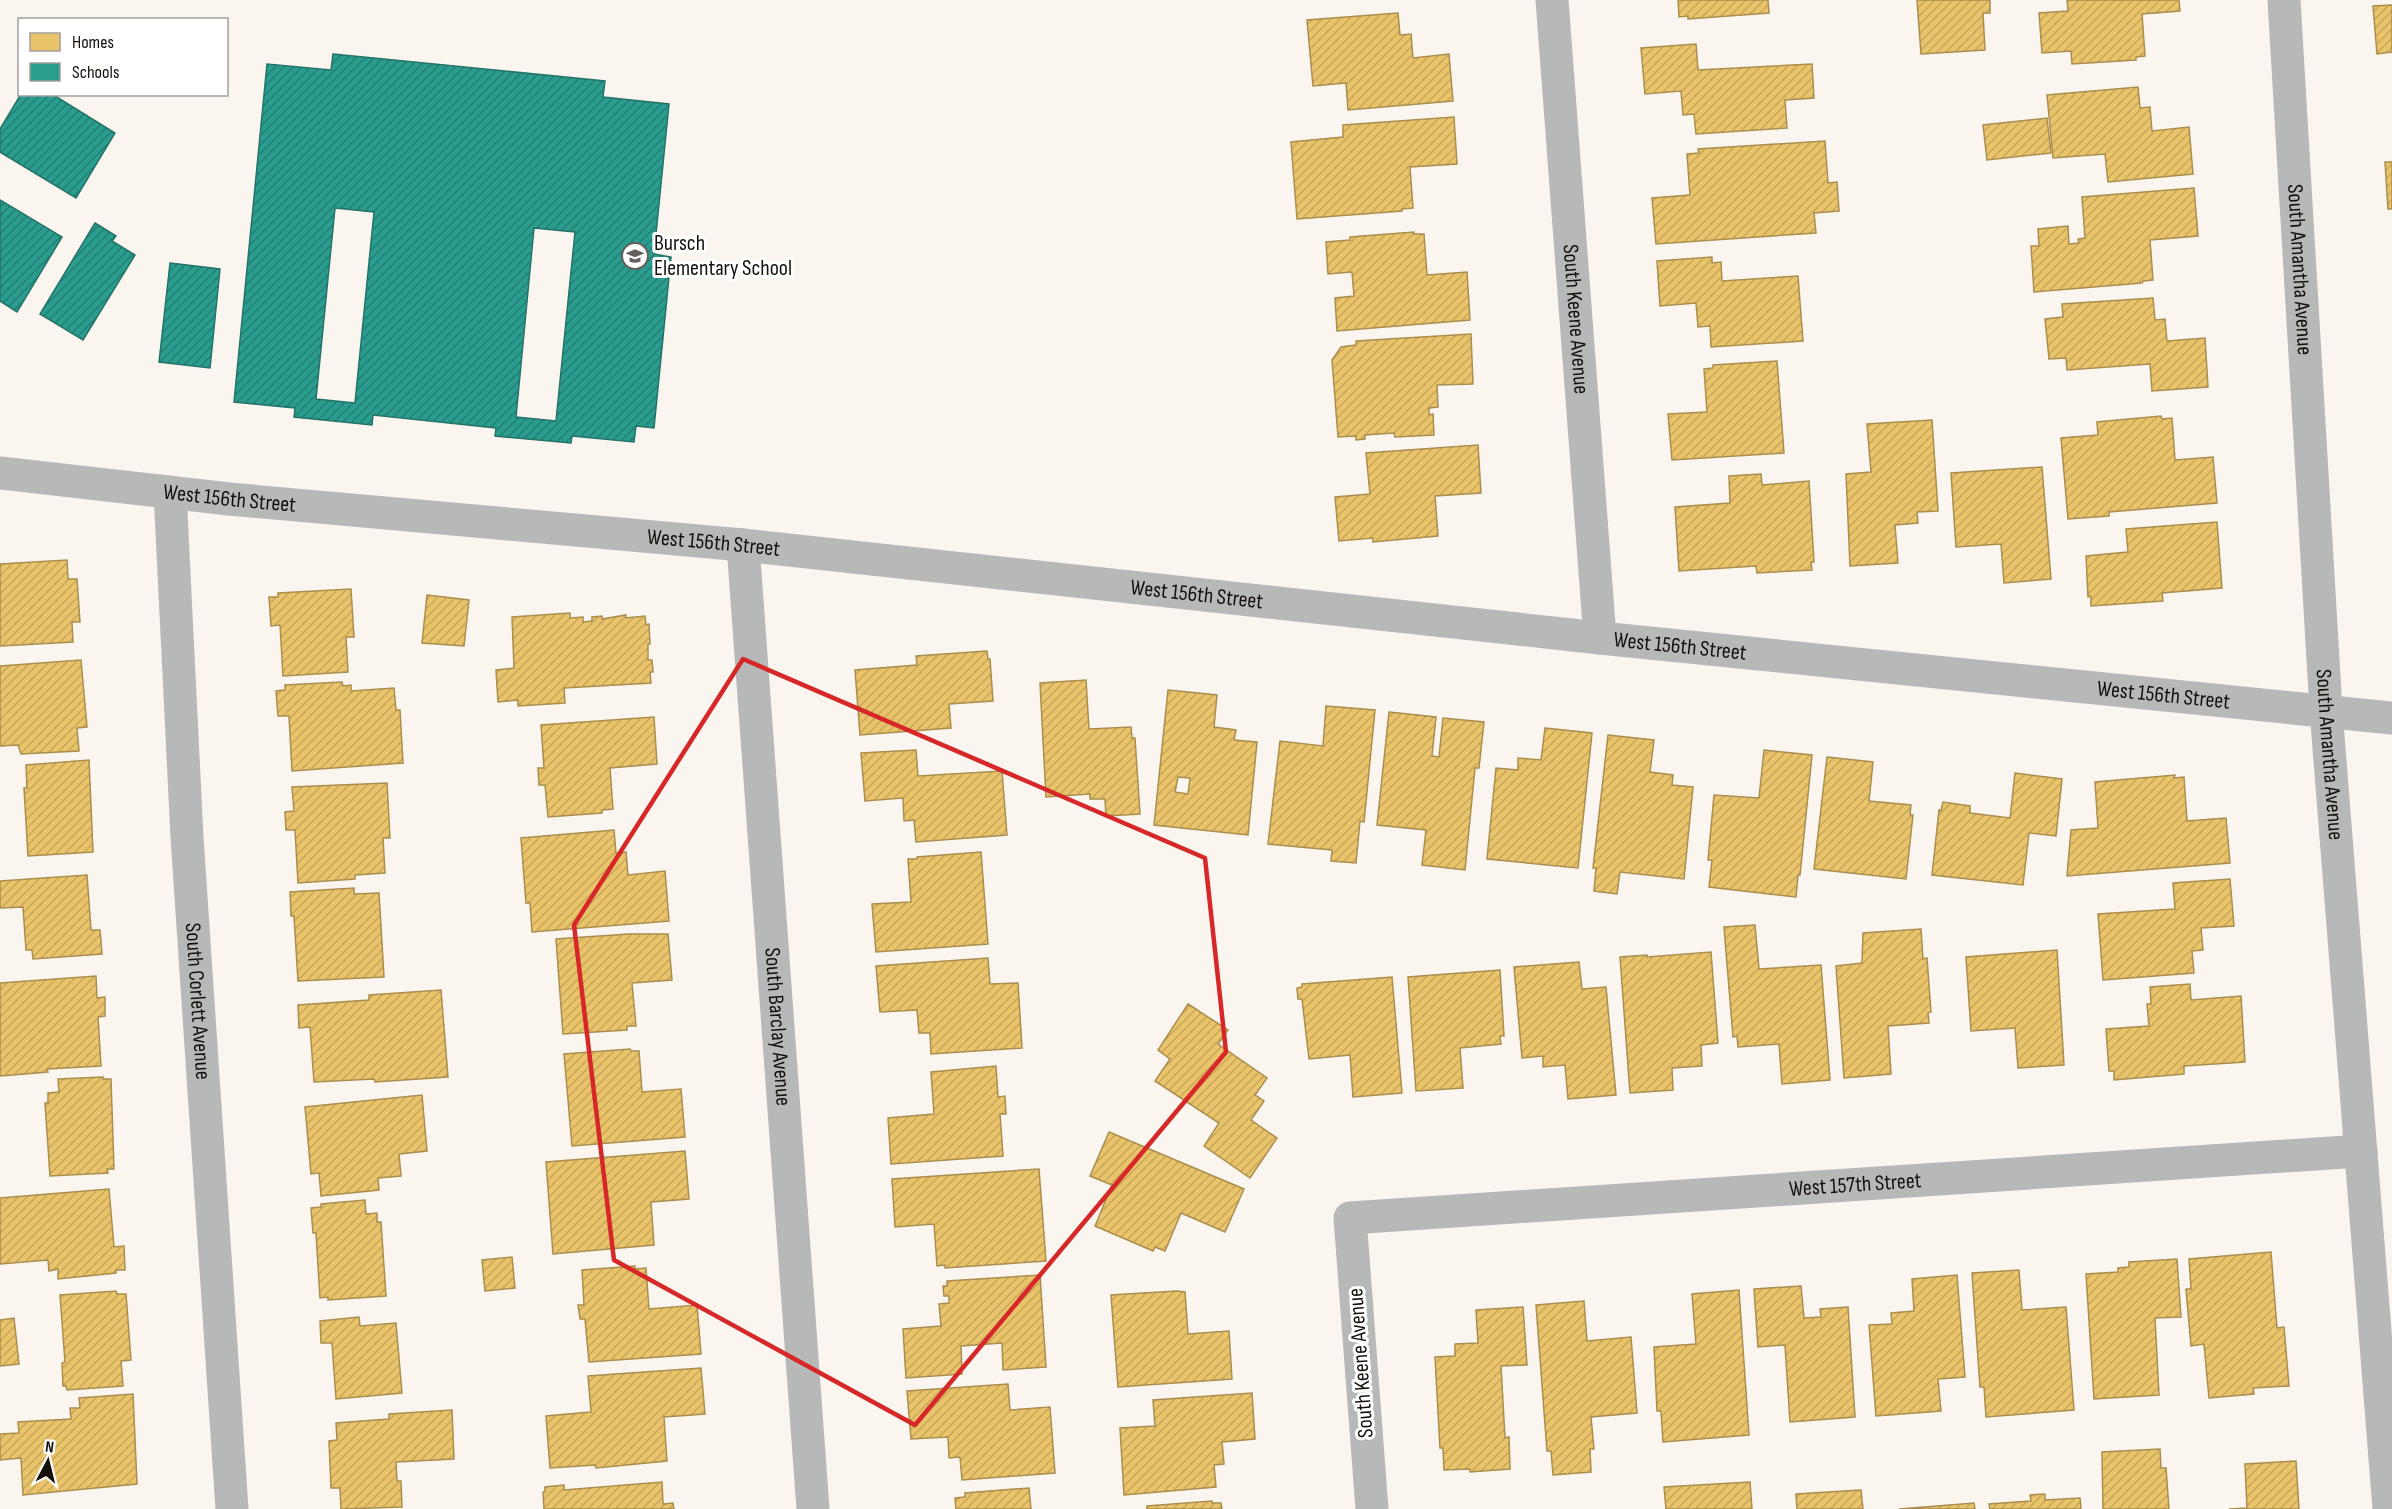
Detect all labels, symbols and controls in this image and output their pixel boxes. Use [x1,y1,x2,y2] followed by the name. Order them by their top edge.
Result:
[18,18,228,96] legend
[72,32,114,53] text: Homes
[72,62,119,83] text: Schools
[2281,183,2318,356] street label: South Amantha Avenue
[654,230,792,282] place label: Bursch Elementary School
[620,241,650,271] school or university icon: Bursch Elementary School
[1557,243,1595,395] street label: South Keene Avenue
[162,478,297,518] street label: West 156th Street
[646,523,782,562] street label: West 156th Street
[1129,574,1265,615] street label: West 156th Street
[1612,626,1748,666] street label: West 156th Street
[2310,668,2350,841] street label: South Amantha Avenue
[2096,675,2231,715] street label: West 156th Street
[179,922,217,1080] street label: South Corlett Avenue
[759,947,797,1107] street label: South Barclay Avenue
[1788,1167,1922,1202] street label: West 157th Street
[1342,1287,1380,1439] street label: South Keene Avenue
[18,1431,78,1491] north arrow
[44,1438,55,1458] text: N

